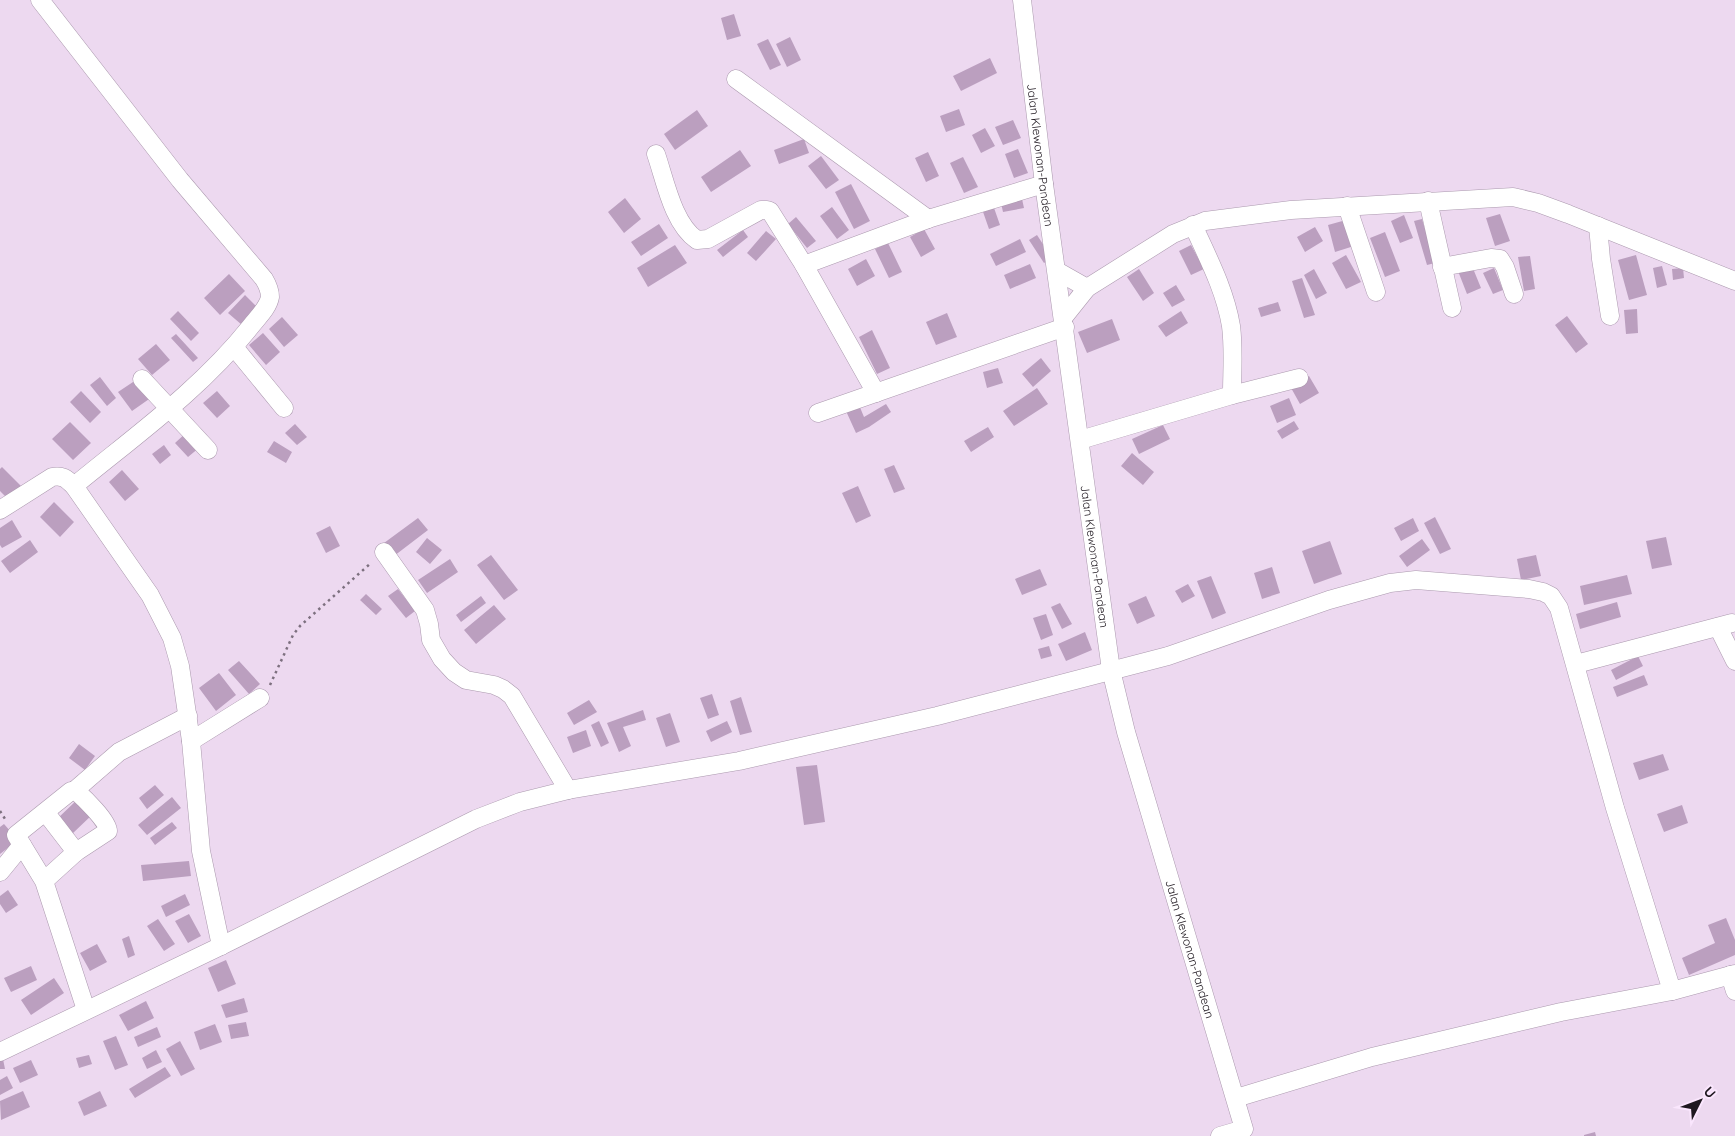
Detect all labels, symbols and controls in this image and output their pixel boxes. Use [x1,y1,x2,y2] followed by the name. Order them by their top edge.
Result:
[1025,83,1057,227] street label: Jalan Klewonan-Pandean
[1078,484,1113,628] street label: Jalan Klewonan-Pandean
[1163,878,1218,1020] street label: Jalan Klewonan-Pandean
[1675,1076,1725,1126] north arrow
[1700,1083,1720,1102] text: U

